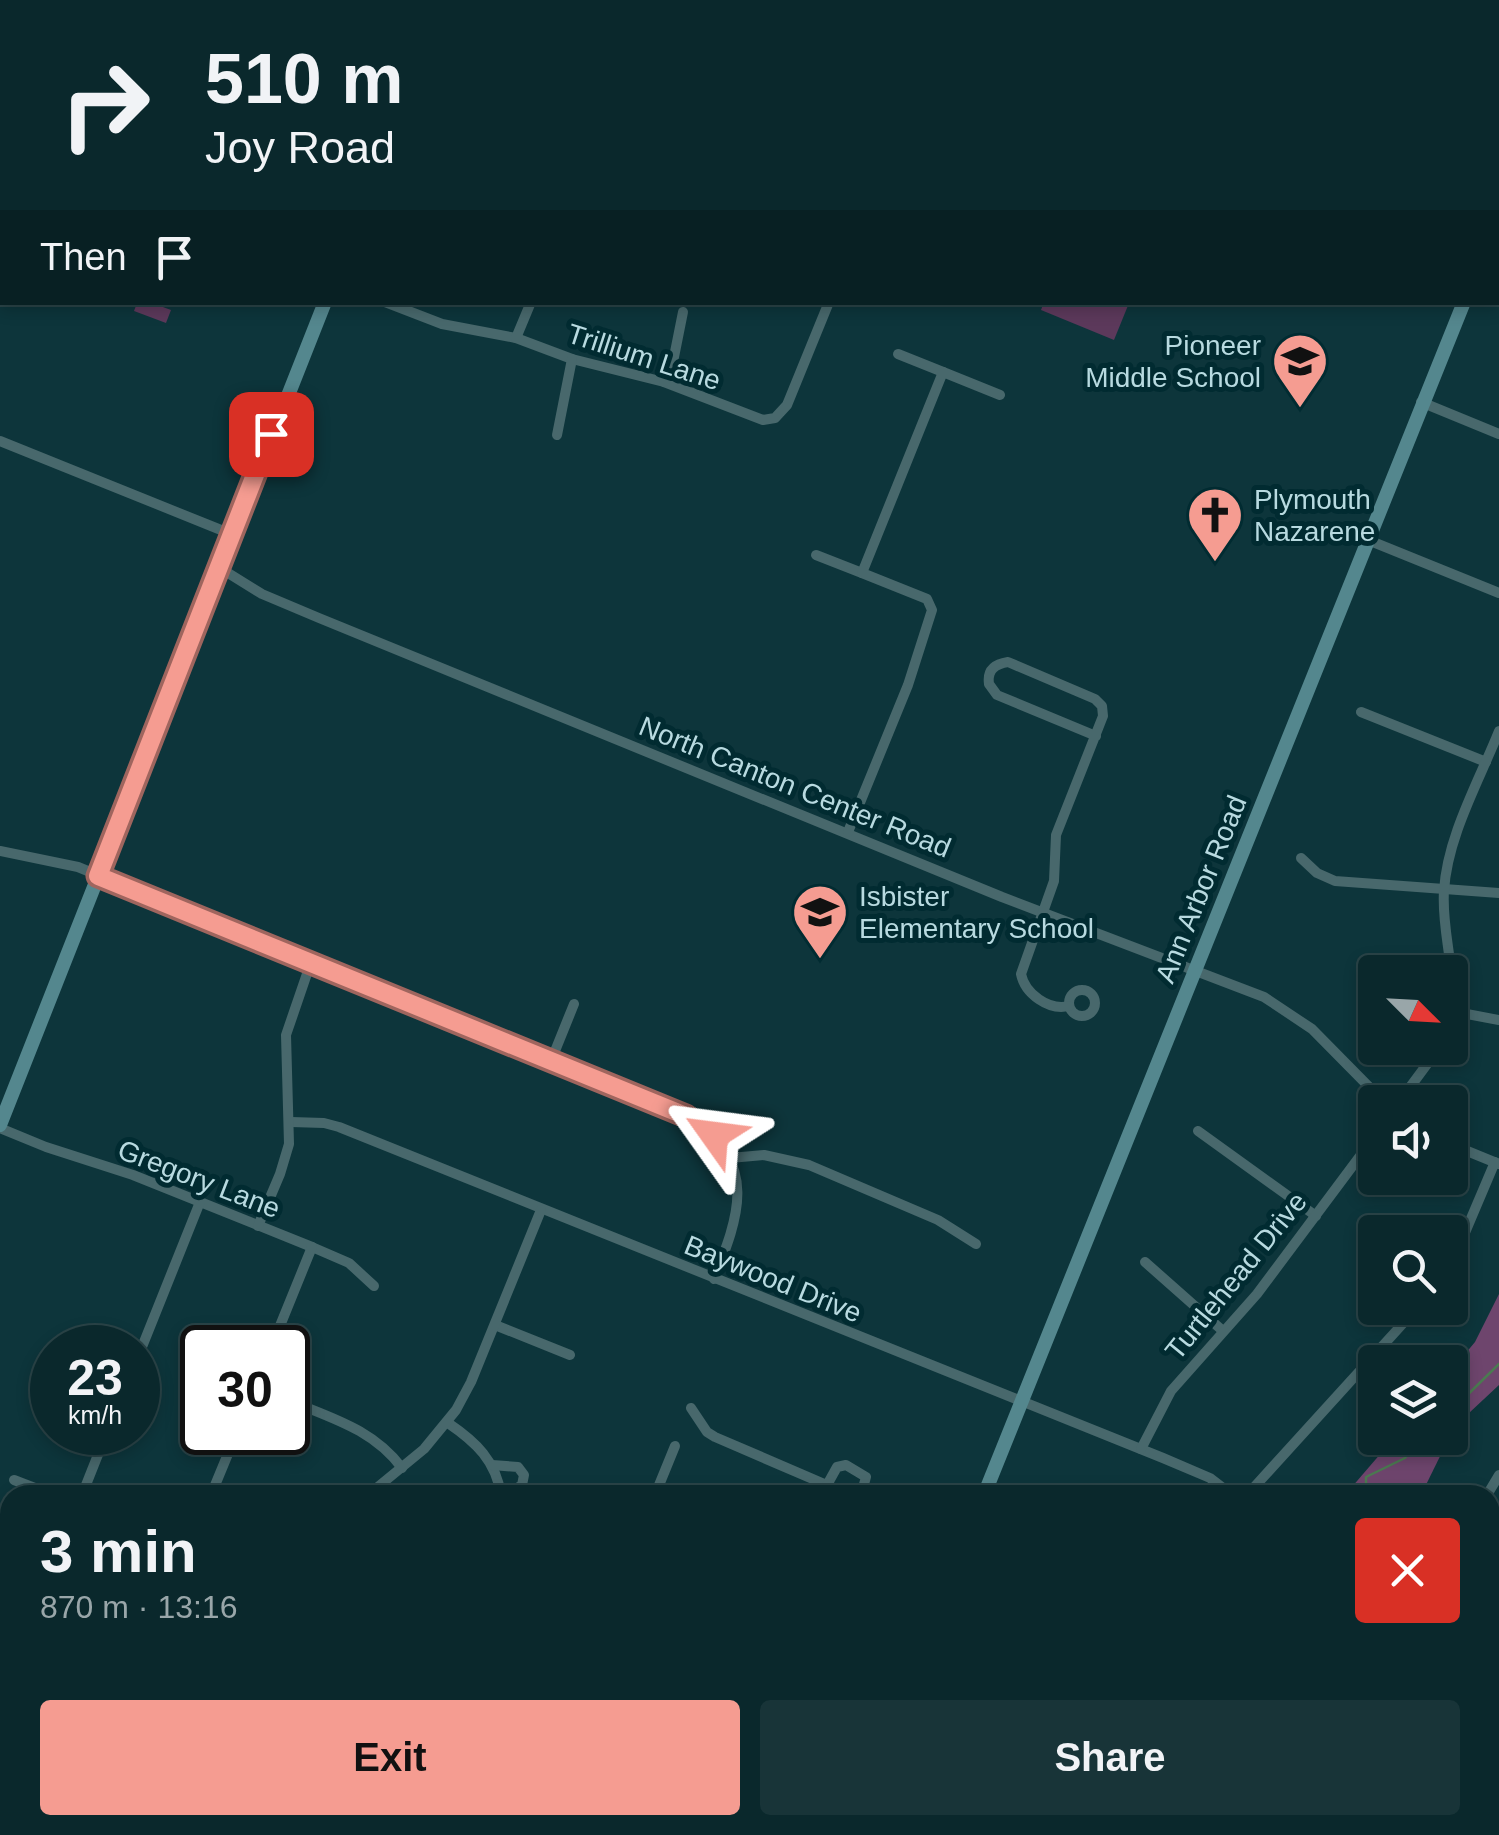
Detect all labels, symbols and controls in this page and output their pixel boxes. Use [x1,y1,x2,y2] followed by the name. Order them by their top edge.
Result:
[40,40,170,170] icon: right
[205,40,403,118] text: 510 m
[205,122,395,173] text: Joy Road
[147,230,202,285] icon: arrive
[40,236,127,278] text: Then
[563,318,725,396] street label: Trillium Lane
[1085,330,1261,393] place label: Pioneer Middle School
[1270,331,1330,410] school or university icon: Pioneer Middle School
[229,392,314,477] pin
[244,407,299,462] icon: arrive
[1254,484,1375,547] place label: Plymouth Nazarene
[1185,485,1245,564] church icon: Plymouth Nazarene
[635,710,955,864] street label: North Canton Center Road
[1149,791,1253,987] street label: Ann Arbor Road
[859,881,1094,944] place label: Isbister Elementary School
[790,882,850,961] school or university icon: Isbister Elementary School
[1358,955,1468,1065] north arrow
[1358,955,1468,1455] map controls
[662,1083,766,1187] position arrow
[1358,1085,1468,1195] button: sound
[114,1134,284,1224] street label: Gregory Lane
[1159,1186,1313,1366] street label: Turtlehead Drive
[1358,1215,1468,1325] button: search
[680,1229,866,1329] street label: Baywood Drive
[180,1325,310,1455] speed limit sign: 30
[1358,1345,1468,1455] button: layers
[67,1350,123,1406] text: 23
[68,1401,122,1429] text: km/h
[40,1518,197,1585] text: 3 min
[1355,1518,1460,1623] button: close
[40,1589,237,1625] text: 870 m · 13:16
[40,1700,740,1815] button: Exit
[760,1700,1460,1815] button: Share

